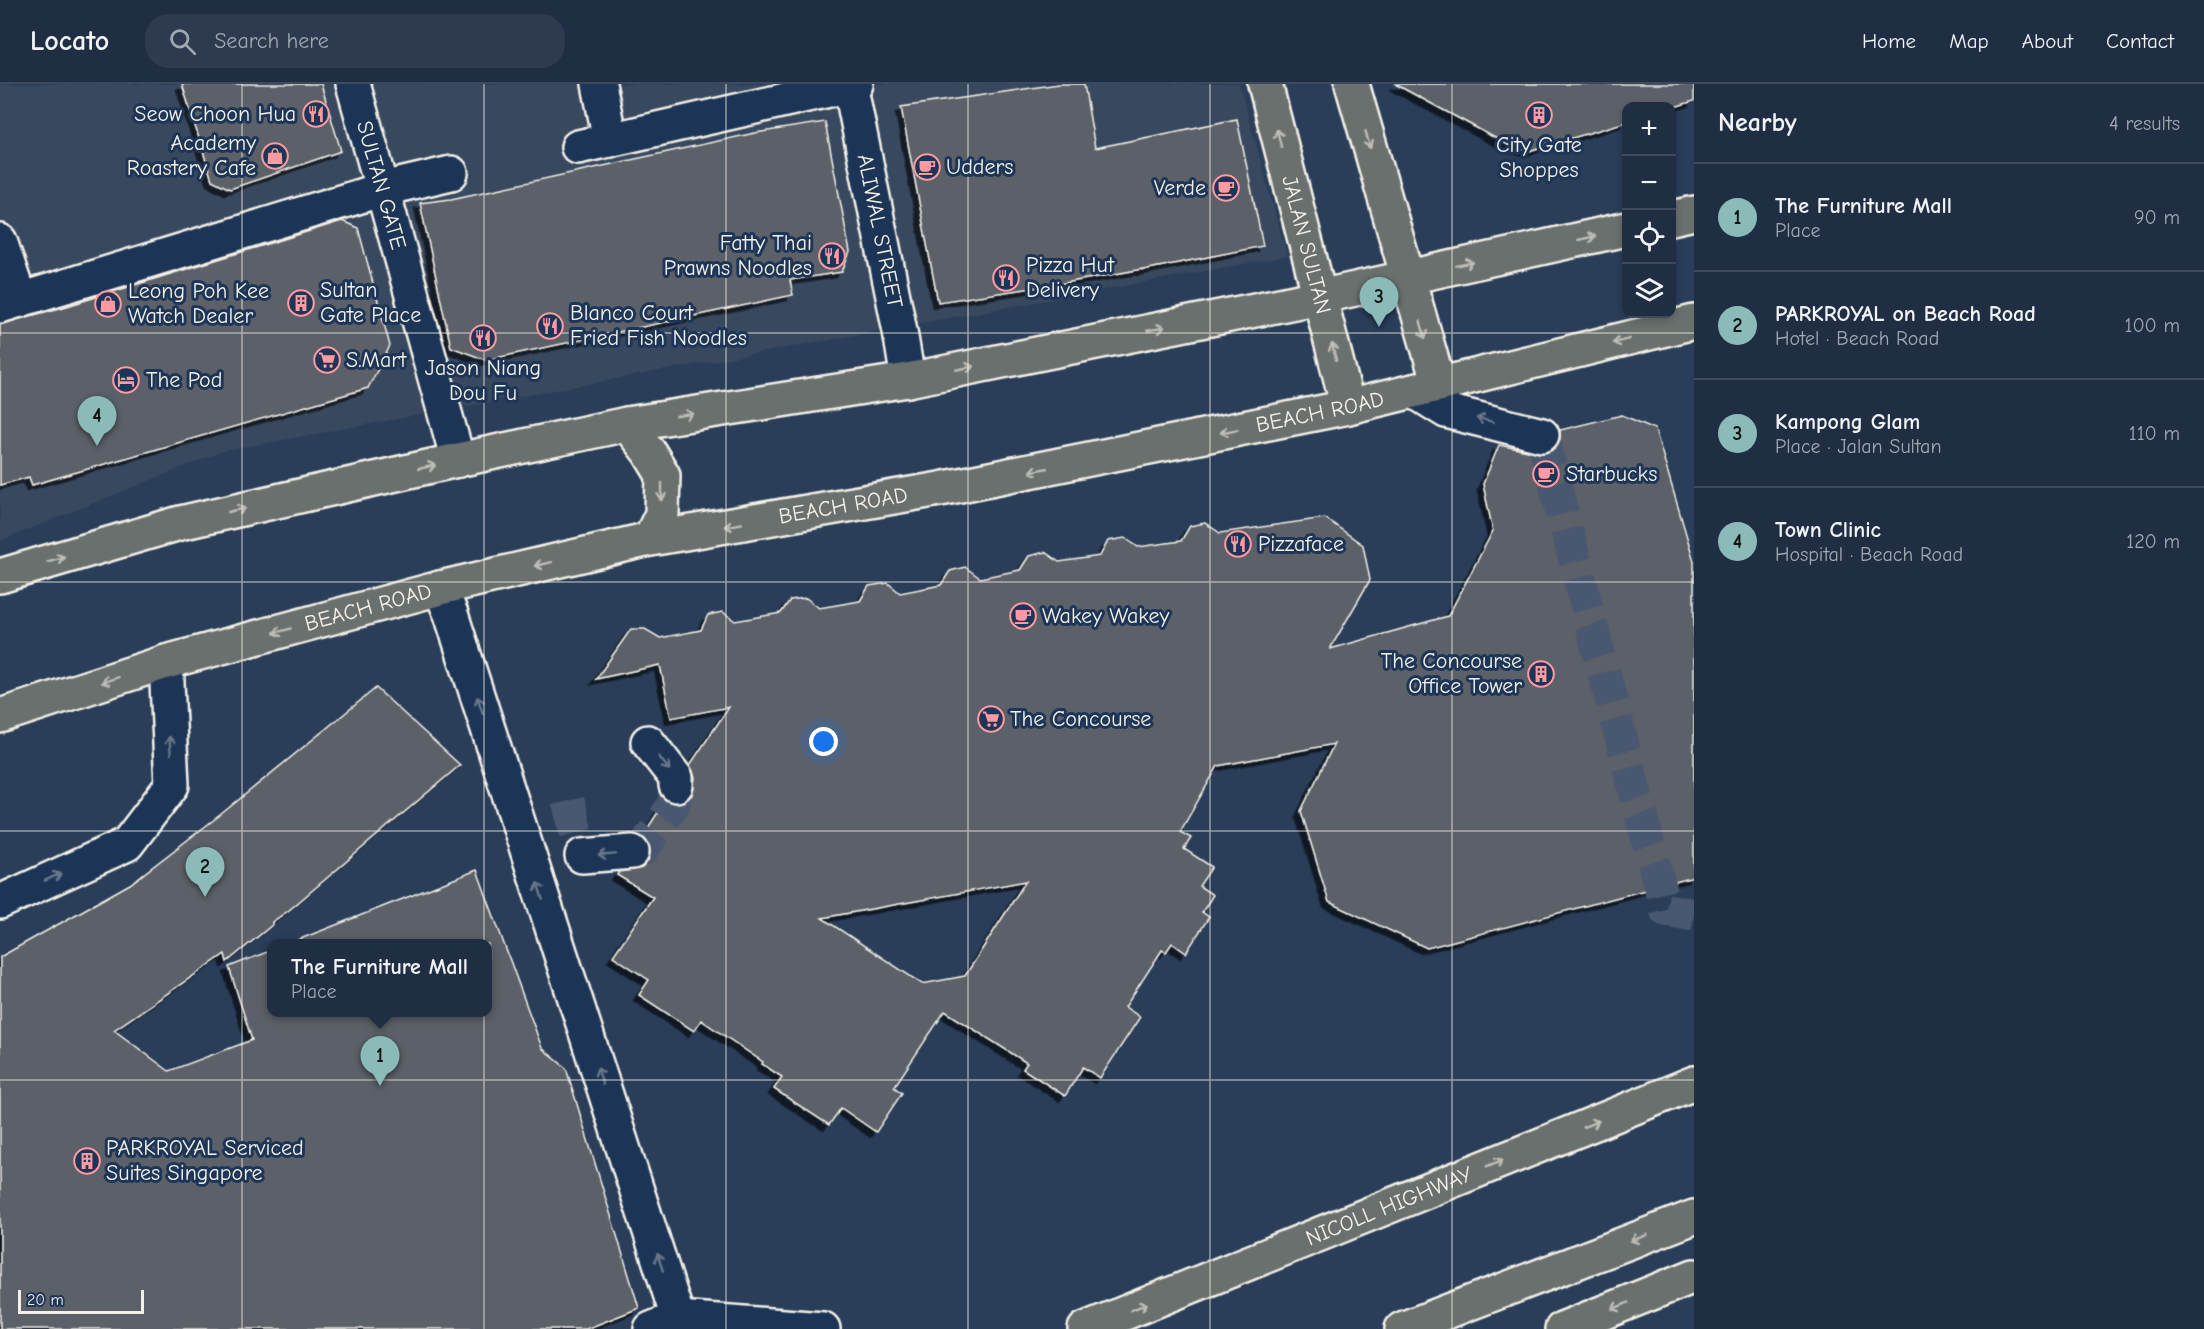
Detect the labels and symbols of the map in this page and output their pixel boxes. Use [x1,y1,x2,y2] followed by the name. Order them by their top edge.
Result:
[301,99,331,129] restaurant icon: Seow Choon Hua
[1524,100,1554,130] building icon: City Gate Shoppes
[134,101,296,127] place label: Seow Choon Hua
[351,118,412,252] street label: SULTAN GATE
[1272,129,1284,148] one-way arrow
[127,130,256,181] place label: Academy Roastery Cafe
[1363,130,1374,149] one-way arrow
[1496,132,1582,183] place label: City Gate Shoppes
[260,141,290,171] shop icon: Academy Roastery Cafe
[852,152,908,311] street label: ALIWAL STREET
[912,152,942,182] cafe icon: Udders
[946,154,1013,180] place label: Udders
[1211,173,1241,203] cafe icon: Verde
[1276,173,1337,317] street label: JALAN SULTAN
[1154,175,1206,201] place label: Verde
[664,230,812,281] place label: Fatty Thai Prawns Noodles
[1576,232,1596,243] one-way arrow
[817,241,847,271] restaurant icon: Fatty Thai Prawns Noodles
[1026,252,1115,303] place label: Pizza Hut Delivery
[1455,257,1474,269] one-way arrow
[991,263,1021,293] restaurant icon: Pizza Hut Delivery
[320,277,421,328] place label: Sultan Gate Place
[128,278,269,329] place label: Leong Poh Kee Watch Dealer
[1360,278,1398,327] pin: 3
[286,288,316,318] building icon: Sultan Gate Place
[93,289,123,319] shop icon: Leong Poh Kee Watch Dealer
[570,300,747,351] place label: Blanco Court Fried Fish Noodles
[535,311,565,341] restaurant icon: Blanco Court Fried Fish Noodles
[1418,321,1429,340] one-way arrow
[468,323,498,353] restaurant icon: Jason Niang Dou Fu
[1147,323,1166,335] one-way arrow
[1612,335,1631,347] one-way arrow
[1327,343,1339,362] one-way arrow
[312,345,342,375] supermarket icon: S.Mart
[346,347,407,373] place label: S.Mart
[425,355,541,406] place label: Jason Niang Dou Fu
[955,362,975,373] one-way arrow
[111,365,141,395] hotel icon: The Pod
[146,367,222,393] place label: The Pod
[1254,386,1387,438] street label: BEACH ROAD
[78,396,116,446] pin: 4
[674,409,694,420] one-way arrow
[1476,414,1495,426] one-way arrow
[1219,426,1239,437] one-way arrow
[1531,459,1561,489] cafe icon: Starbucks
[417,460,436,472] one-way arrow
[1566,461,1657,487] place label: Starbucks
[1028,465,1048,476] one-way arrow
[656,482,668,502] one-way arrow
[777,482,910,530] street label: BEACH ROAD
[227,504,246,515] one-way arrow
[724,520,744,531] one-way arrow
[1223,529,1253,559] restaurant icon: Pizzaface
[1258,531,1344,557] place label: Pizzaface
[46,552,65,564] one-way arrow
[533,559,552,571] one-way arrow
[302,578,434,637] street label: BEACH ROAD
[1008,601,1038,631] cafe icon: Wakey Wakey
[1042,603,1169,629] place label: Wakey Wakey
[273,625,292,637] one-way arrow
[1381,648,1522,699] place label: The Concourse Office Tower
[1526,659,1556,689] building icon: The Concourse Office Tower
[101,676,120,687] one-way arrow
[474,696,485,715] one-way arrow
[976,704,1006,734] supermarket icon: The Concourse
[1010,706,1151,732] place label: The Concourse
[809,727,838,756] your location
[164,736,175,756] one-way arrow
[657,754,670,770] one-way arrow
[186,848,224,897] pin: 2
[598,850,618,861] one-way arrow
[44,871,62,883] one-way arrow
[534,882,545,901] one-way arrow
[360,1036,400,1086] pin: 1
[594,1067,605,1086] one-way arrow
[1582,1118,1600,1129] one-way arrow
[106,1135,304,1186] place label: PARKROYAL Serviced Suites Singapore
[72,1146,102,1176] building icon: PARKROYAL Serviced Suites Singapore
[1485,1157,1504,1168] one-way arrow
[1302,1161,1476,1251] street label: NICOLL HIGHWAY
[1631,1233,1649,1244] one-way arrow
[654,1253,665,1272] one-way arrow
[18,1287,144,1314] scale bar
[1129,1301,1148,1312] one-way arrow
[1611,1301,1630,1312] one-way arrow

